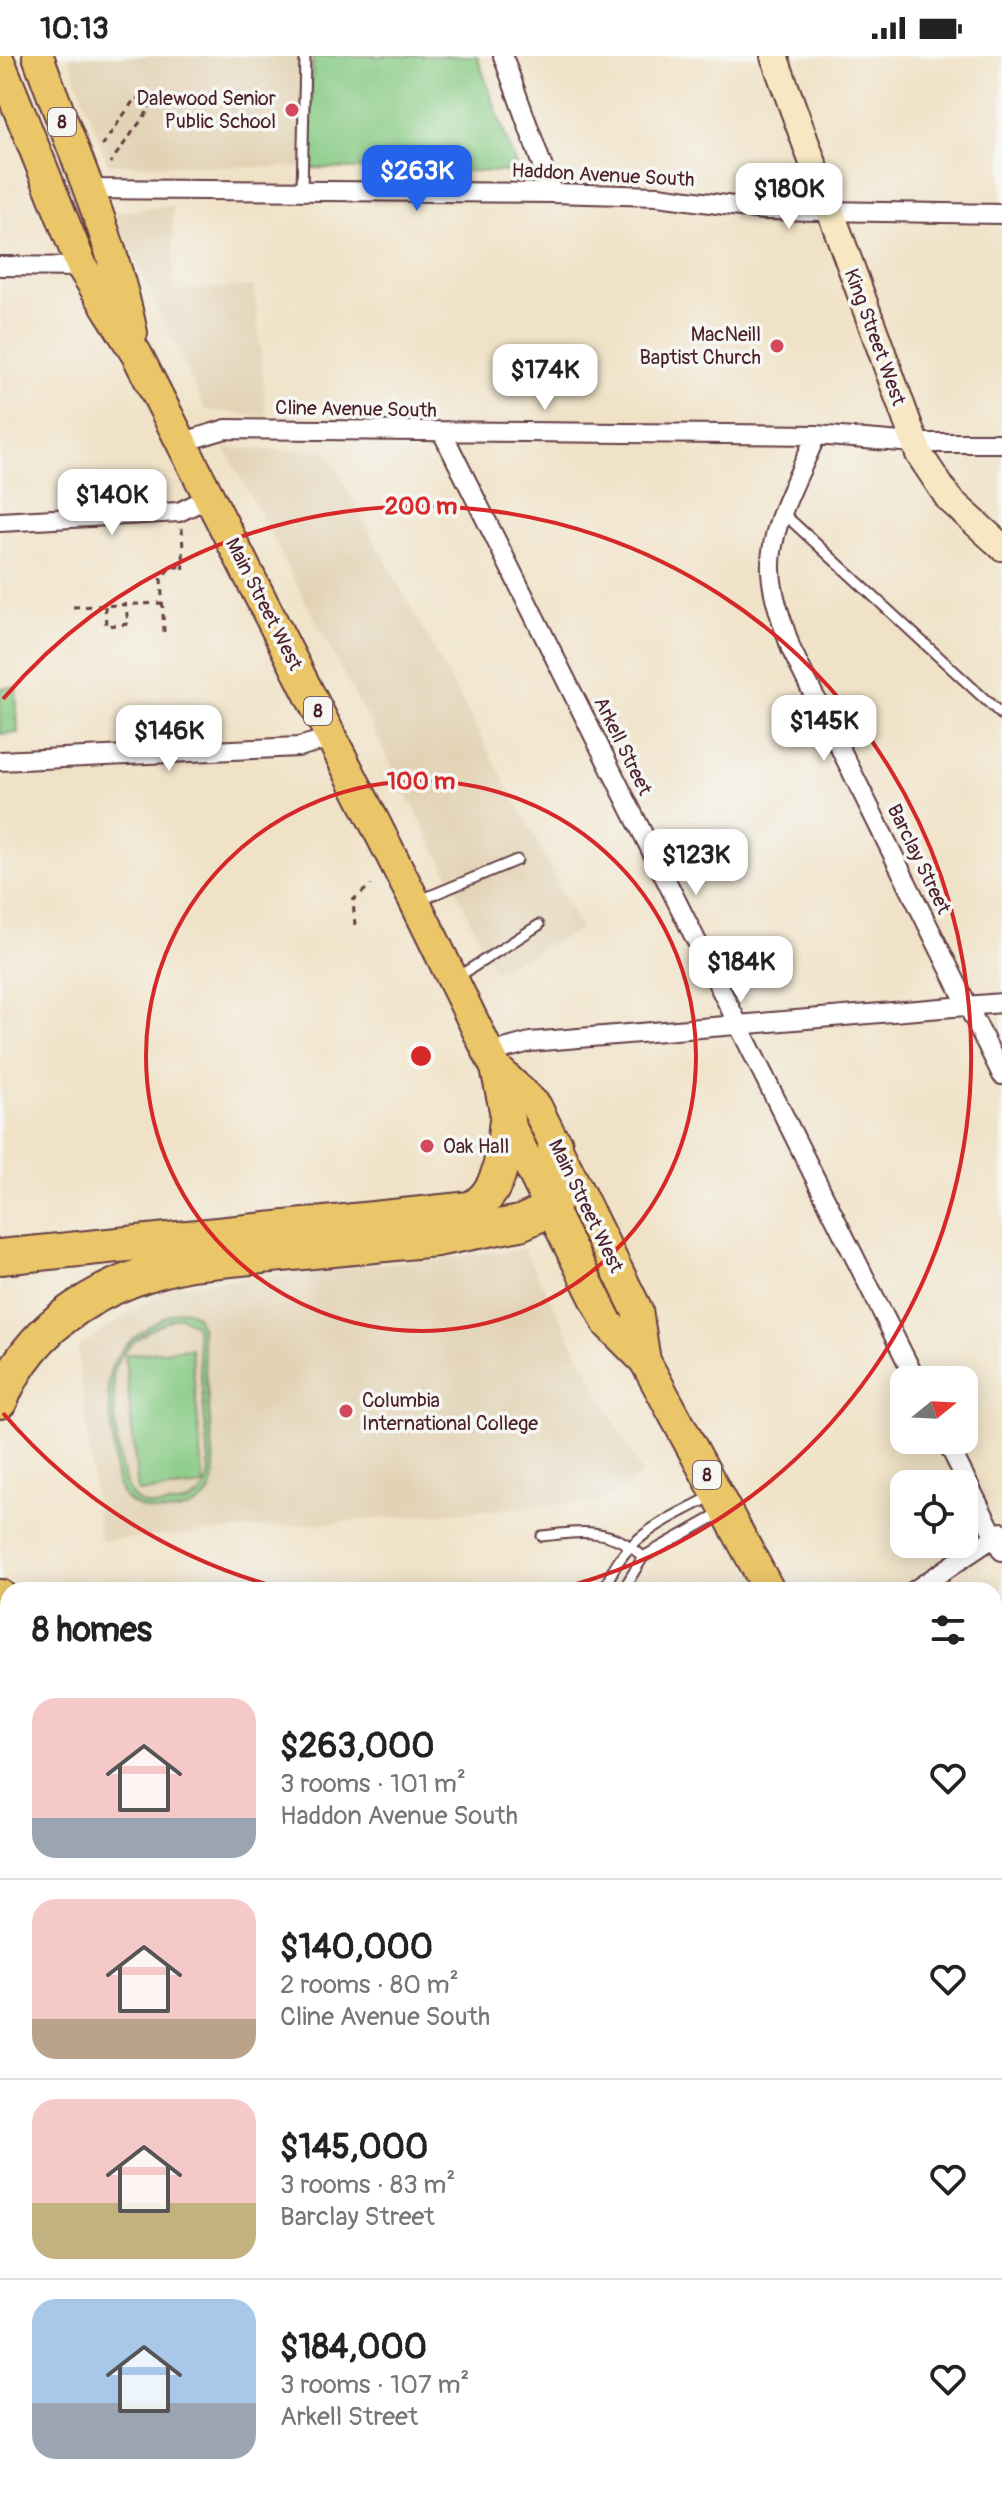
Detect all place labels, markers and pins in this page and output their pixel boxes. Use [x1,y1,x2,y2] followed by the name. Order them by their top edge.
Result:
[137,86,276,134] place label: Dalewood Senior Public School
[283,101,301,119] marker: Dalewood Senior Public School
[361,145,473,213] pin: $263K
[733,163,845,231] pin: $180K
[640,322,761,370] place label: MacNeill Baptist Church
[768,337,786,355] marker: MacNeill Baptist Church
[489,344,601,412] pin: $174K
[56,469,168,537] pin: $140K
[768,695,880,763] pin: $145K
[113,705,225,773] pin: $146K
[640,829,752,897] pin: $123K
[685,936,797,1004] pin: $184K
[407,1042,435,1070] centre of rings
[443,1134,509,1159] place label: Oak Hall
[418,1137,436,1155] marker: Oak Hall
[362,1388,538,1436] place label: Columbia International College
[337,1402,355,1420] marker: Columbia International College

